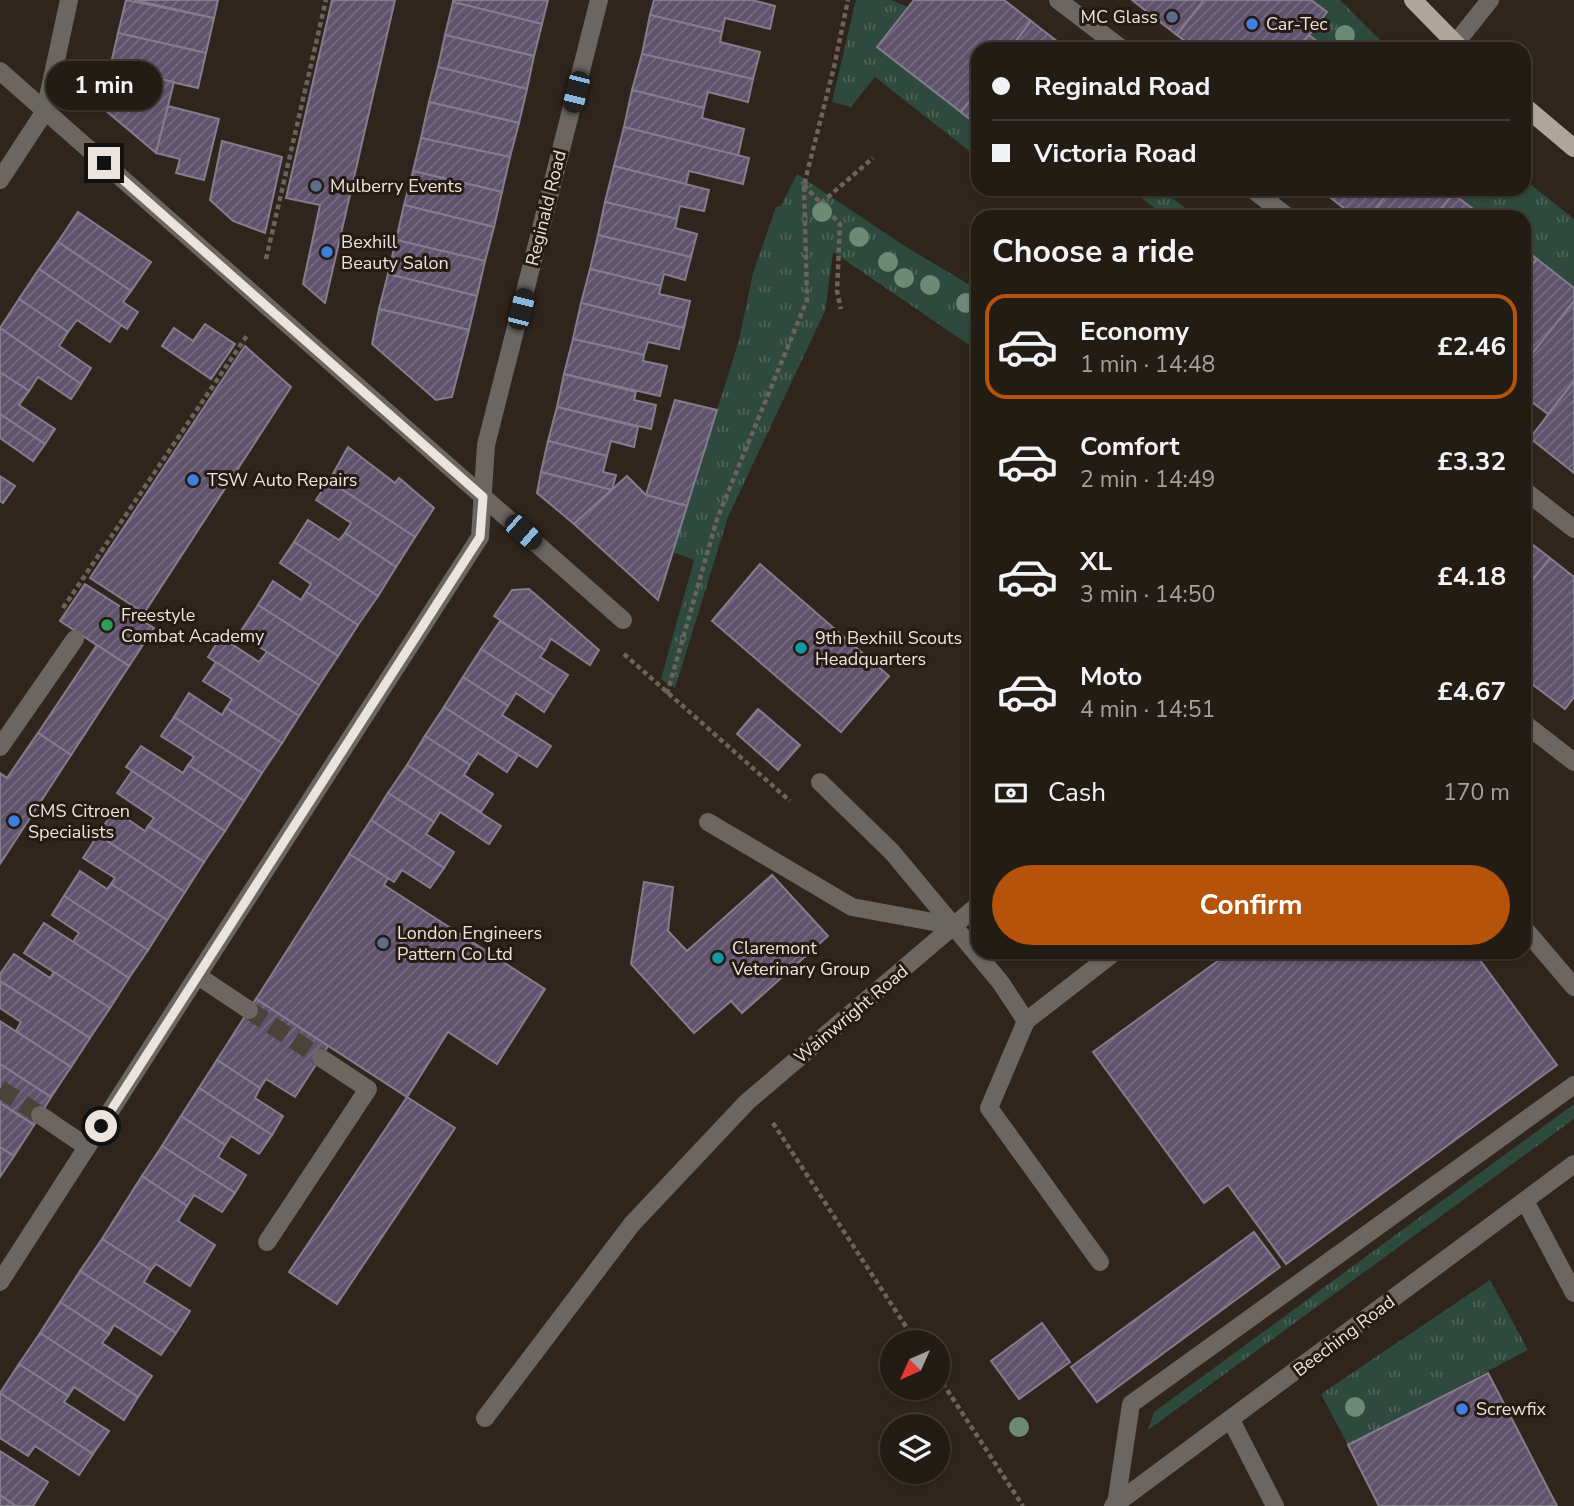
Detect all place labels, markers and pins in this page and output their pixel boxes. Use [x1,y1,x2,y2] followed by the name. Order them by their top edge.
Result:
[1081,5,1158,29] place label: MC Glass
[1164,9,1180,25] marker: MC Glass
[1266,12,1328,36] place label: Car-Tec
[1244,16,1260,32] marker: Car-Tec
[330,174,462,198] place label: Mulberry Events
[308,178,324,194] marker: Mulberry Events
[341,230,449,275] place label: Bexhill Beauty Salon
[319,244,335,260] marker: Bexhill Beauty Salon
[207,468,357,492] place label: TSW Auto Repairs
[185,472,201,488] marker: TSW Auto Repairs
[121,603,265,648] place label: Freestyle Combat Academy
[99,617,115,633] marker: Freestyle Combat Academy
[815,626,962,671] place label: 9th Bexhill Scouts Headquarters
[793,640,809,656] marker: 9th Bexhill Scouts Headquarters
[28,799,130,844] place label: CMS Citroen Specialists
[6,813,22,829] marker: CMS Citroen Specialists
[397,921,542,966] place label: London Engineers Pattern Co Ltd
[375,935,391,951] marker: London Engineers Pattern Co Ltd
[731,936,870,981] place label: Claremont Veterinary Group
[710,950,726,966] marker: Claremont Veterinary Group
[1476,1397,1547,1421] place label: Screwfix
[1454,1401,1470,1417] marker: Screwfix

